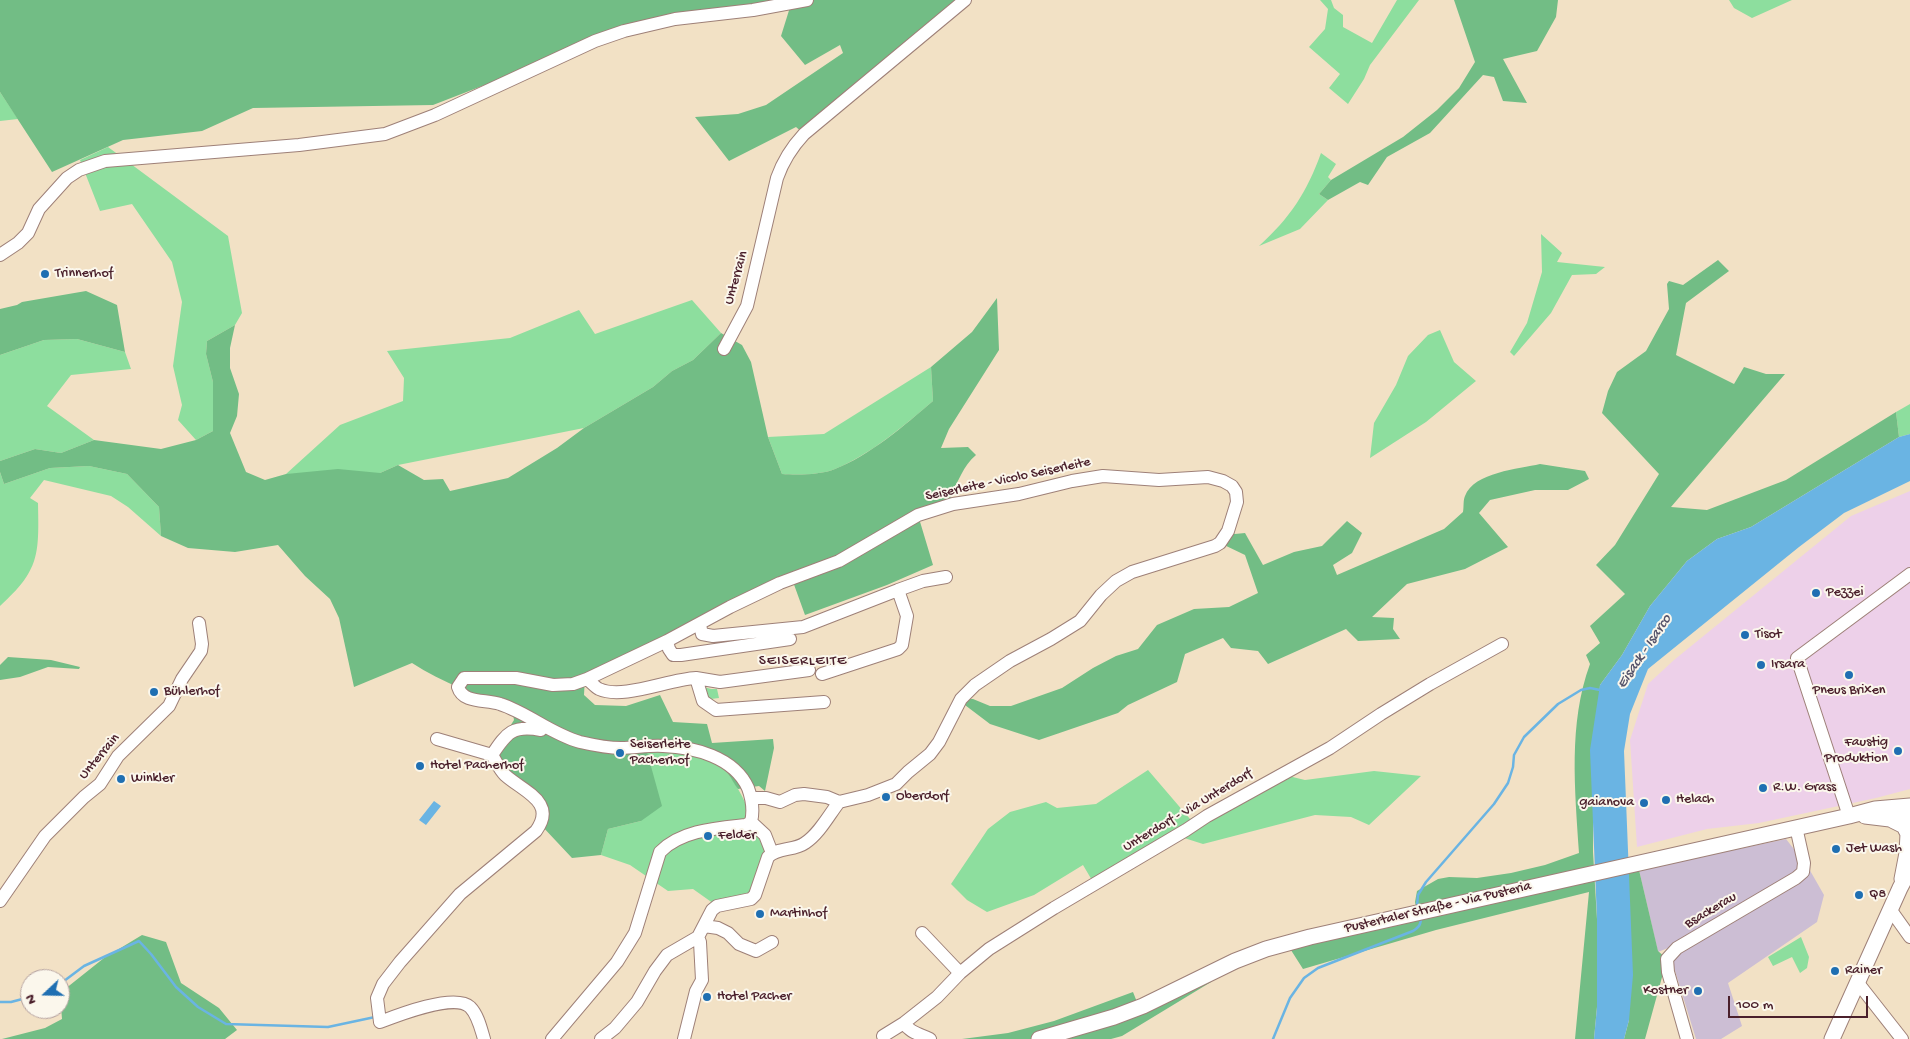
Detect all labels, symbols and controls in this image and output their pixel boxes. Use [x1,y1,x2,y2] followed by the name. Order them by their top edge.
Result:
[721,249,753,307] street label: Unterrain
[55,266,113,282] place label: Trinnerhof
[39,268,51,280] marker: Trinnerhof
[924,454,1092,506] street label: Seiserleite - Vicolo Seiserleite
[1826,585,1864,601] place label: Pezzei
[1810,587,1822,599] marker: Pezzei
[1614,611,1676,693] water label: Eisack - Isarco
[1755,627,1782,643] place label: Tisot
[1739,629,1751,641] marker: Tisot
[757,653,849,671] district label: SEISERLEITE
[1771,657,1805,673] place label: Irsara
[1755,659,1767,671] marker: Irsara
[1843,669,1855,681] marker: Pneus Brixen
[1812,683,1886,699] place label: Pneus Brixen
[164,684,220,700] place label: Bühlerhof
[148,686,160,698] marker: Bühlerhof
[76,731,124,783] street label: Unterrain
[1824,735,1888,768] place label: Faustig Produktion
[630,737,690,770] place label: Seiserleite Pacherhof
[1892,745,1904,757] marker: Faustig Produktion
[614,747,626,759] marker: Seiserleite Pacherhof
[430,758,524,774] place label: Hotel Pacherhof
[414,760,426,772] marker: Hotel Pacherhof
[1120,766,1256,856] street label: Unterdorf - Via Unterdorf
[131,771,174,787] place label: Winkler
[115,773,127,785] marker: Winkler
[1773,780,1836,796] place label: R.W. Grass
[1757,782,1769,794] marker: R.W. Grass
[896,789,949,805] place label: Oberdorf
[880,791,892,803] marker: Oberdorf
[1676,792,1714,808] place label: Helach
[1660,794,1672,806] marker: Helach
[1580,795,1634,811] place label: gaianova
[1638,797,1650,809] marker: gaianova
[718,828,756,844] place label: Felder
[702,830,714,842] marker: Felder
[1846,841,1902,857] place label: Jet Wash
[1830,843,1842,855] marker: Jet Wash
[1343,878,1533,938] street label: Pustertaler Straße - Via Pusteria
[1869,887,1886,903] place label: Q8
[1682,889,1740,933] street label: Bsackerau
[1853,889,1865,901] marker: Q8
[770,906,827,922] place label: Martinhof
[754,908,766,920] marker: Martinhof
[1845,963,1882,979] place label: Rainer
[1829,965,1841,977] marker: Rainer
[20,969,70,1019] north arrow
[1643,983,1688,999] place label: Kostner
[1692,985,1704,997] marker: Kostner
[1730,986,1870,1018] scale bar
[717,989,792,1005] place label: Hotel Pacher
[701,991,713,1003] marker: Hotel Pacher
[22,992,41,1007] text: N
[1736,996,1773,1014] text: 100 m

